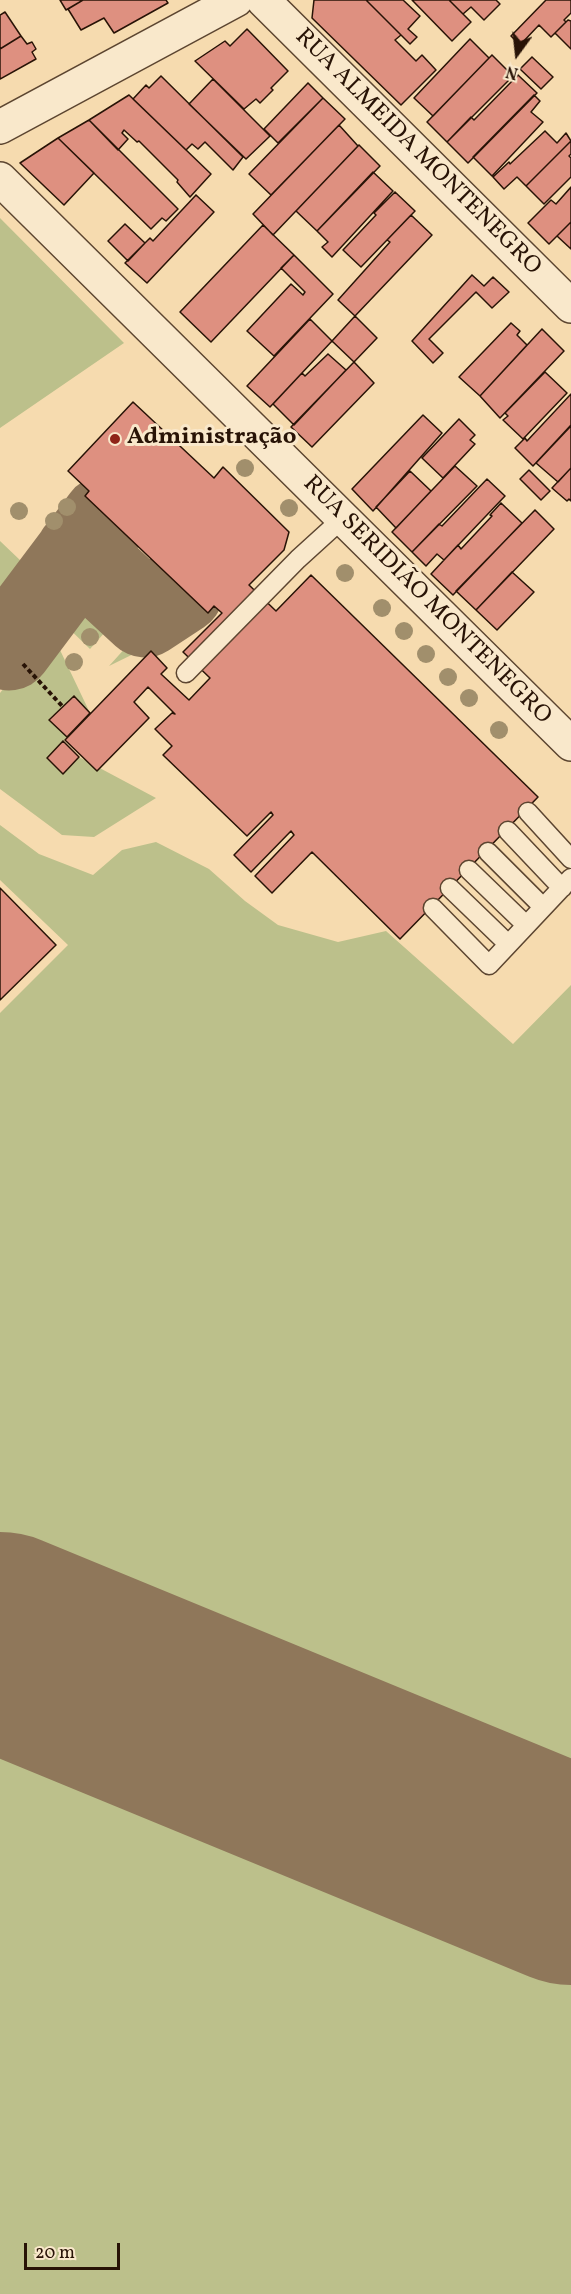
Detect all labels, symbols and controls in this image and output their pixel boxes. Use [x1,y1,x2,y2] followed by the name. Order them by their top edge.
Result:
[288,24,546,282] street label: RUA ALMEIDA MONTENEGRO
[487,24,547,84] north arrow
[127,425,296,453] place label: Administração
[108,432,122,446] marker: Administração
[296,471,556,731] street label: RUA SERIDIÃO MONTENEGRO
[27,2231,123,2269] scale bar
[35,2241,75,2266] text: 20 m

